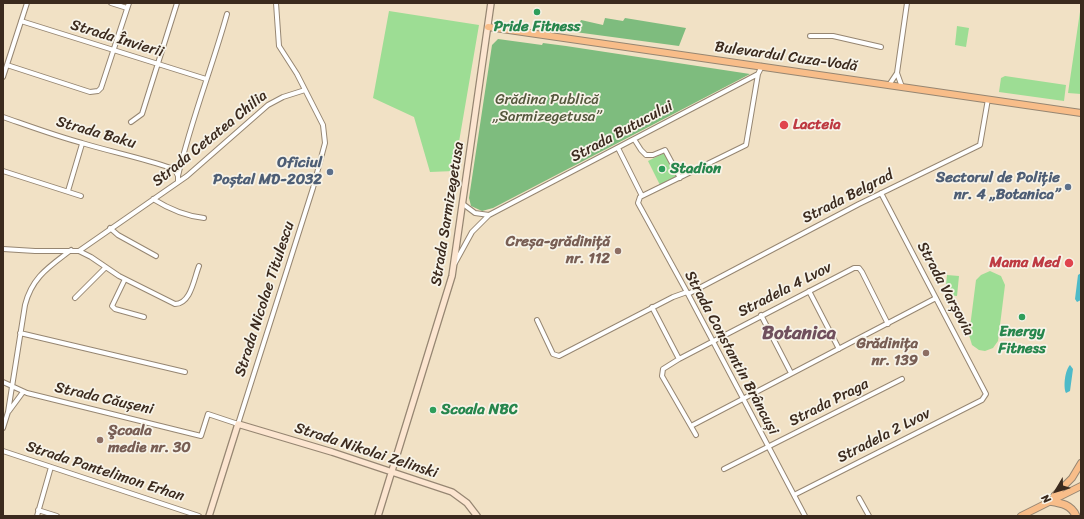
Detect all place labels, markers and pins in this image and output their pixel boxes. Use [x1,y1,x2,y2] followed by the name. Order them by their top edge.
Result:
[532,7,542,17] marker: Pride Fitness
[494,18,580,36] place label: Pride Fitness
[793,116,841,134] place label: Lacteia
[778,119,790,131] marker: Lacteia
[213,154,322,189] place label: Oficiul Poștal MD-2032
[670,160,721,178] place label: Stadion
[657,164,667,174] marker: Stadion
[325,167,335,177] marker: Oficiul Poștal MD-2032
[936,169,1060,204] place label: Sectorul de Poliție nr. 4 „Botanica”
[1063,182,1073,192] marker: Sectorul de Poliție nr. 4 „Botanica”
[506,233,610,268] place label: Creșa-grădiniță nr. 112
[613,246,623,256] marker: Creșa-grădiniță nr. 112
[989,254,1060,272] place label: Mama Med
[1063,257,1075,269] marker: Mama Med
[1017,312,1027,322] marker: Energy Fitness
[998,323,1046,358] place label: Energy Fitness
[857,335,918,370] place label: Grădinița nr. 139
[921,348,931,358] marker: Grădinița nr. 139
[441,401,518,419] place label: Scoala NBC
[428,405,438,415] marker: Scoala NBC
[108,422,191,457] place label: Şcoala medie nr. 30
[95,435,105,445] marker: Şcoala medie nr. 30

